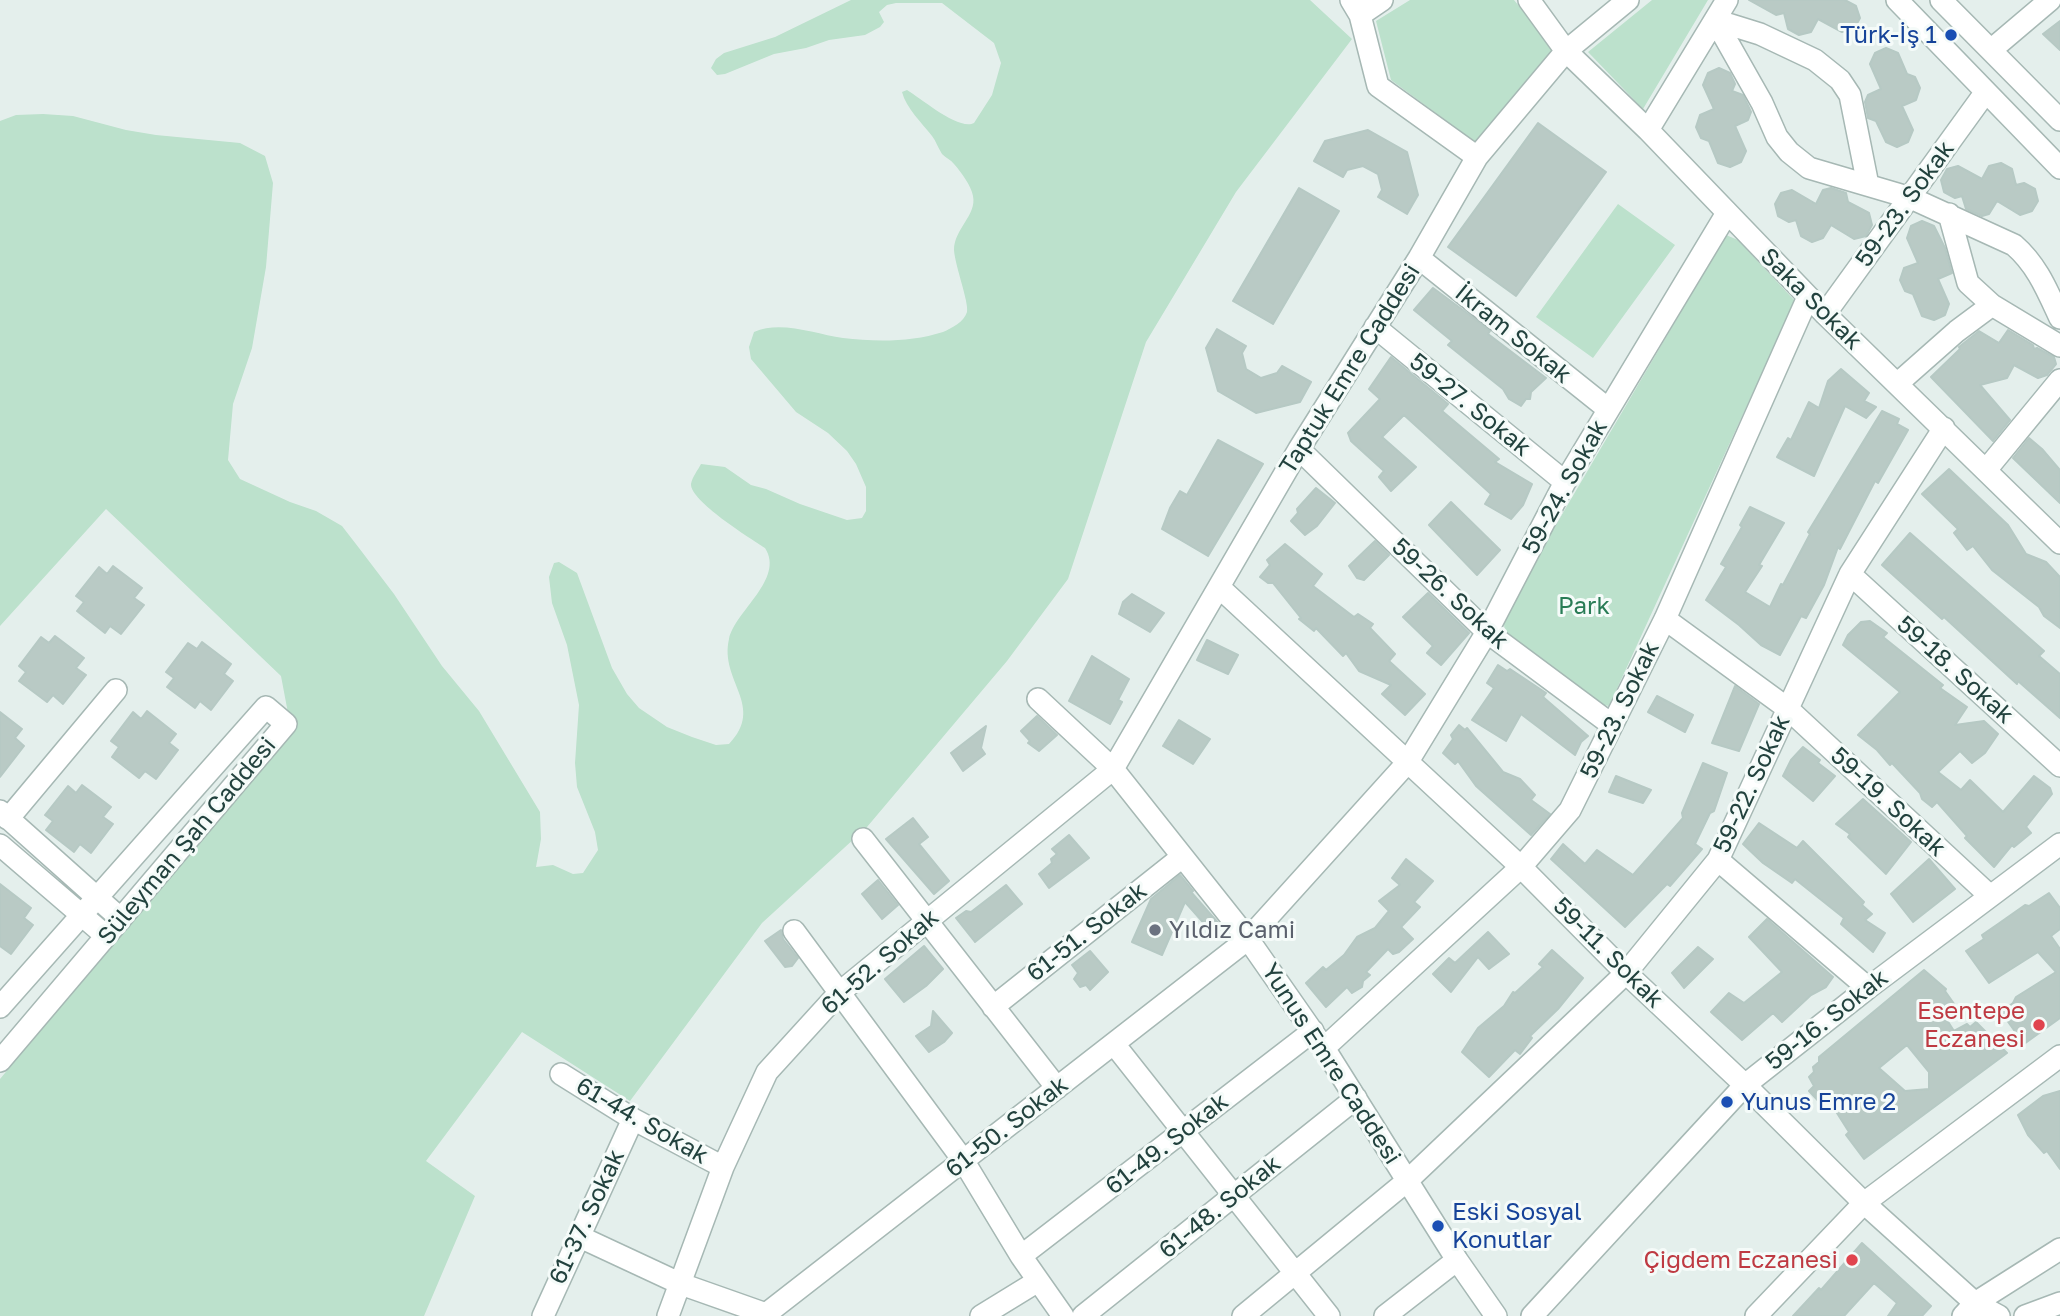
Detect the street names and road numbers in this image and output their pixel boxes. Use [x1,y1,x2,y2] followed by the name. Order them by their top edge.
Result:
[1850,135,1960,273] street label: 59-23. Sokak
[1754,242,1868,356] street label: Saka Sokak
[1274,259,1426,479] street label: Taptuk Emre Caddesi
[1449,278,1577,390] street label: İkram Sokak
[1404,347,1536,463] street label: 59-27. Sokak
[1516,415,1614,559] street label: 59-24. Sokak
[1386,533,1514,655] street label: 59-26. Sokak
[1891,610,2019,730] street label: 59-18. Sokak
[1574,637,1666,783] street label: 59-23. Sokak
[1708,710,1796,858] street label: 59-22. Sokak
[92,731,282,951] street label: Süleyman Şah Caddesi
[1824,741,1952,863] street label: 59-19. Sokak
[1021,876,1153,988] street label: 61-51. Sokak
[1547,892,1669,1014] street label: 59-11. Sokak
[815,903,945,1021] street label: 61-52. Sokak
[1255,958,1407,1170] street label: Yunus Emre Caddesi
[1760,963,1894,1077] street label: 59-16. Sokak
[940,1070,1074,1184] street label: 61-50. Sokak
[571,1072,713,1170] street label: 61-44. Sokak
[1100,1087,1234,1201] street label: 61-49. Sokak
[543,1145,631,1289] street label: 61-37. Sokak
[1153,1149,1287,1265] street label: 61-48. Sokak

